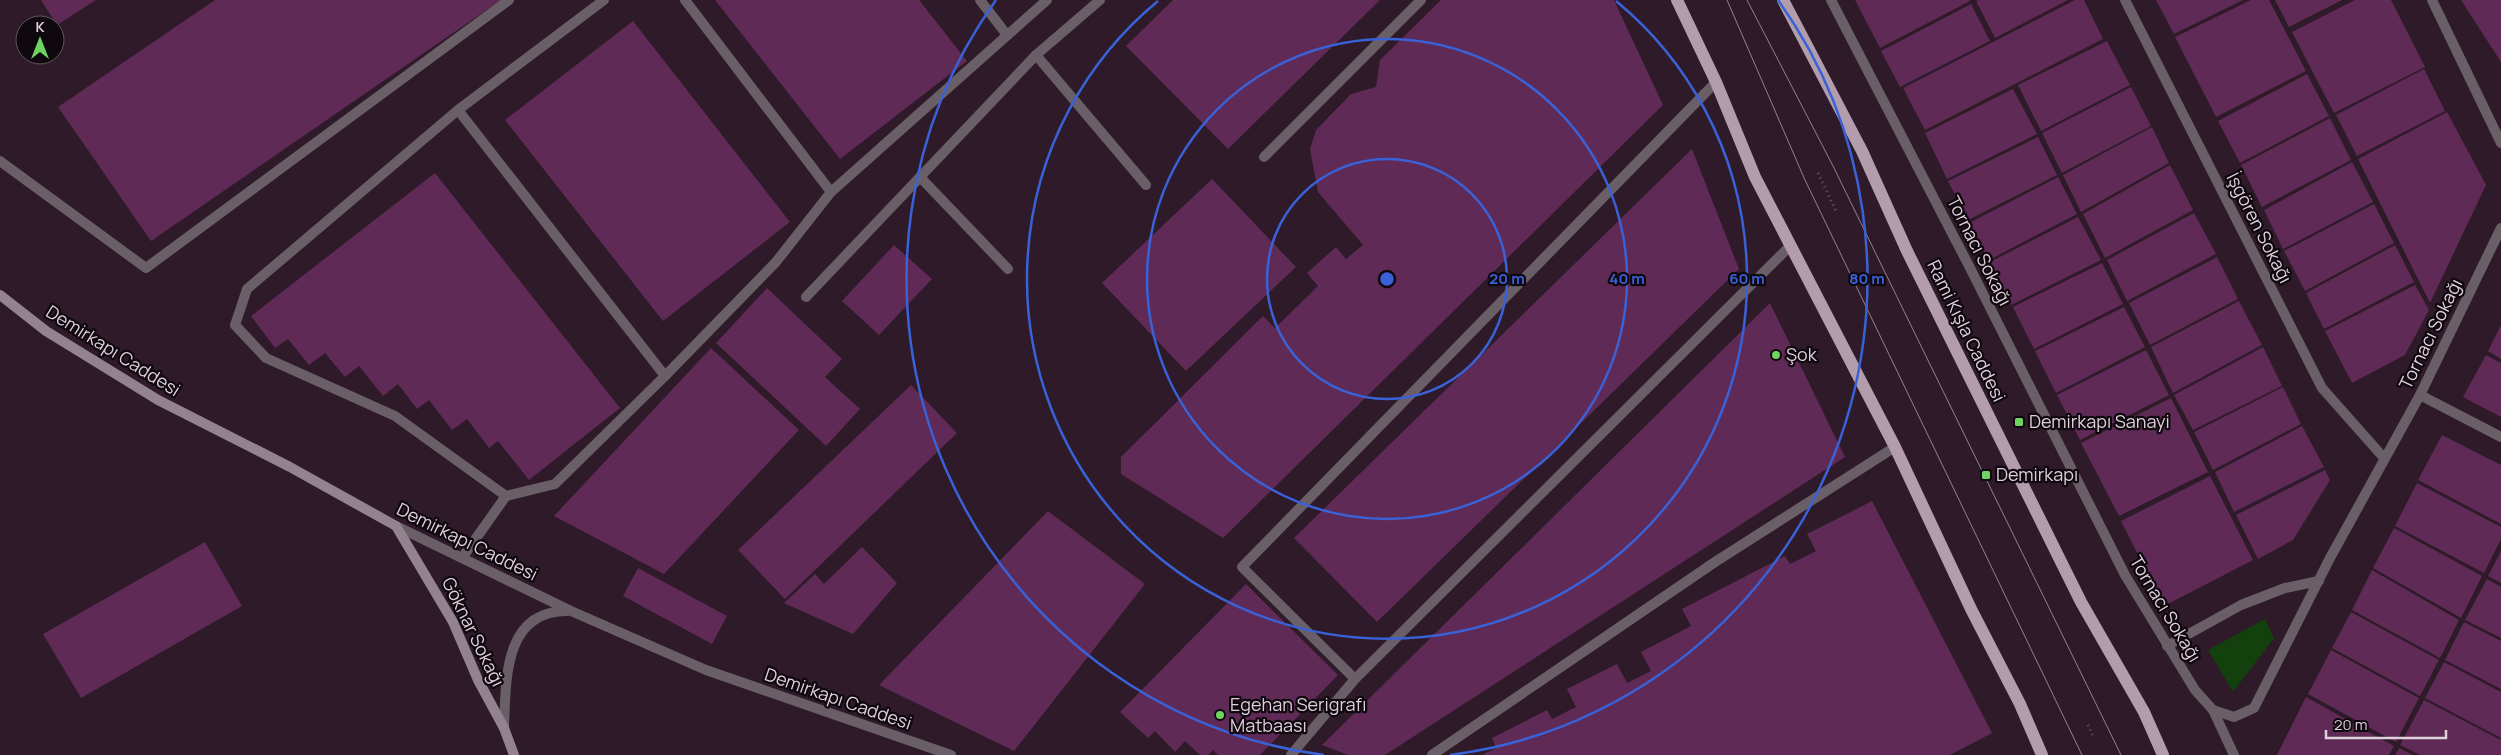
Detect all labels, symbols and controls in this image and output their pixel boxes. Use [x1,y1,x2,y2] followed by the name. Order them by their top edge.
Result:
[15,15,65,65] north arrow
[35,17,45,36] text: K
[2222,168,2298,287] street label: İşgören Sokağı
[1942,192,2018,310] street label: Tornacı Sokağı
[1922,256,2012,405] street label: Rami Kışla Caddesi
[1489,268,1525,289] text: 20 m
[1609,268,1645,289] text: 40 m
[1729,268,1765,289] text: 60 m
[1849,268,1885,289] text: 80 m
[1378,270,1396,288] centre of rings
[2393,274,2467,393] street label: Tornacı Sokağı
[42,299,185,401] street label: Demirkapı Caddesi
[1786,342,1818,366] place label: Şok
[1770,349,1782,361] marker: Şok
[2029,409,2170,433] place label: Demirkapı Sanayi
[2013,416,2025,428] marker: Demirkapı Sanayi
[1996,462,2078,486] place label: Demirkapı
[1980,469,1992,481] marker: Demirkapı
[393,497,542,586] street label: Demirkapı Caddesi
[2125,551,2207,666] street label: Tornacı Sokağı
[437,573,511,690] street label: Göknar Sokağı
[762,662,915,734] street label: Demirkapı Caddesi
[1230,692,1366,737] place label: Egehan Serigrafı Matbaası
[2326,708,2446,740] scale bar
[1214,709,1226,721] marker: Egehan Serigrafı Matbaası
[2334,714,2367,735] text: 20 m

